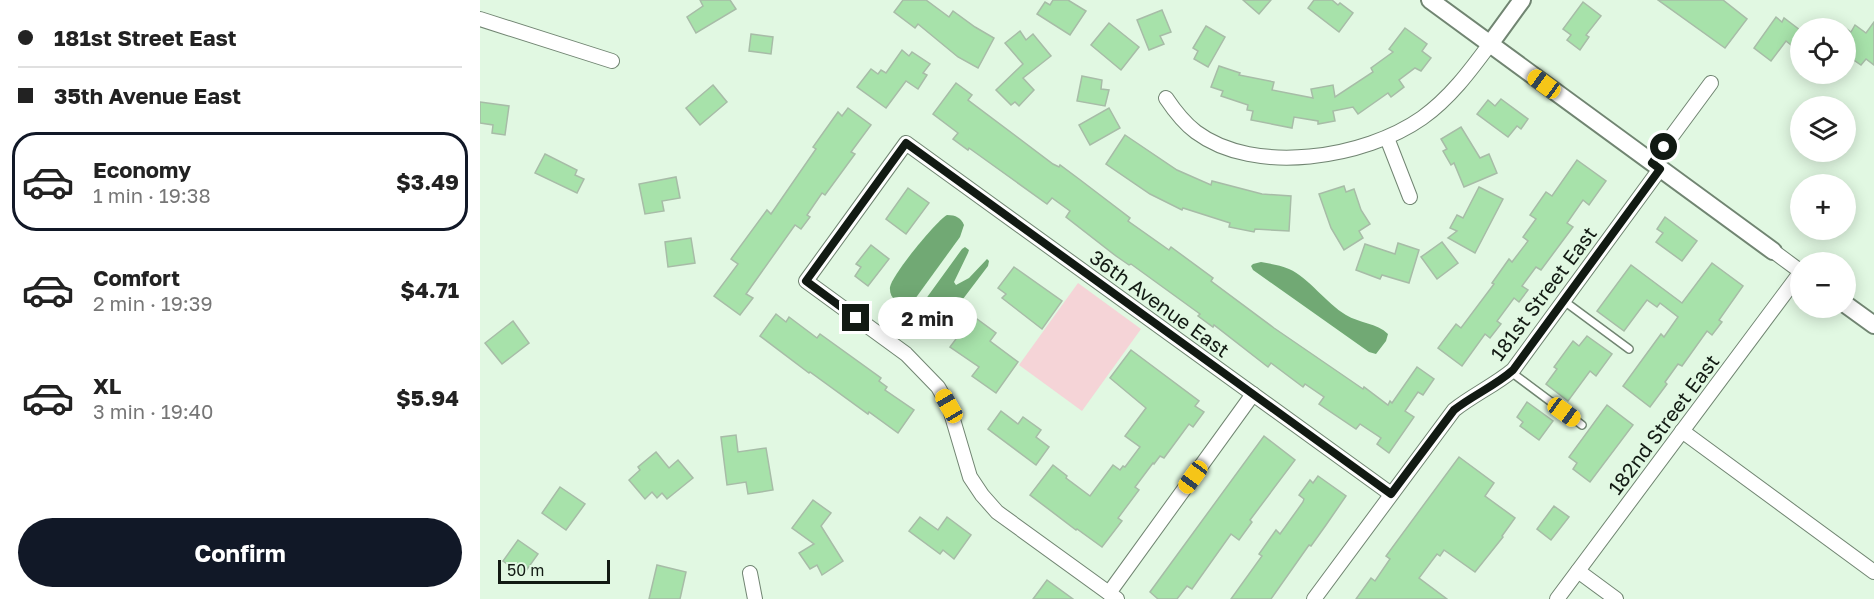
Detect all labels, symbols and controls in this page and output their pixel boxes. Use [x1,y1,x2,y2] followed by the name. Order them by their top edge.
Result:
[1790,18,1856,318] map controls
[1790,18,1856,84] button: locate
[54,24,236,51] text: 181st Street East
[1524,66,1564,102] car
[54,82,241,109] text: 35th Avenue East
[1790,96,1856,162] button: layers
[1650,133,1677,160] route start
[21,155,75,209] icon: car
[93,156,191,183] text: Economy
[396,168,459,195] text: $3.49
[1790,174,1856,240] button: +
[93,183,211,207] text: 1 min · 19:38
[1485,221,1601,365] street label: 181st Street East
[1086,244,1234,362] street label: 36th Avenue East
[1790,252,1856,318] button: −
[21,263,75,317] icon: car
[93,264,180,291] text: Comfort
[400,276,459,303] text: $4.71
[93,291,213,315] text: 2 min · 19:39
[877,297,976,339] callout: 2 min
[842,304,869,331] route end
[901,306,954,330] text: 2 min
[1603,349,1723,499] street label: 182nd Street East
[21,371,75,425] icon: car
[93,372,121,399] text: XL
[396,384,459,411] text: $5.94
[932,386,966,426] car
[1544,394,1584,430] car
[93,399,213,423] text: 3 min · 19:40
[1175,457,1211,497] car
[18,518,462,587] button: Confirm
[498,557,610,584] scale bar
[507,560,544,580] text: 50 m

